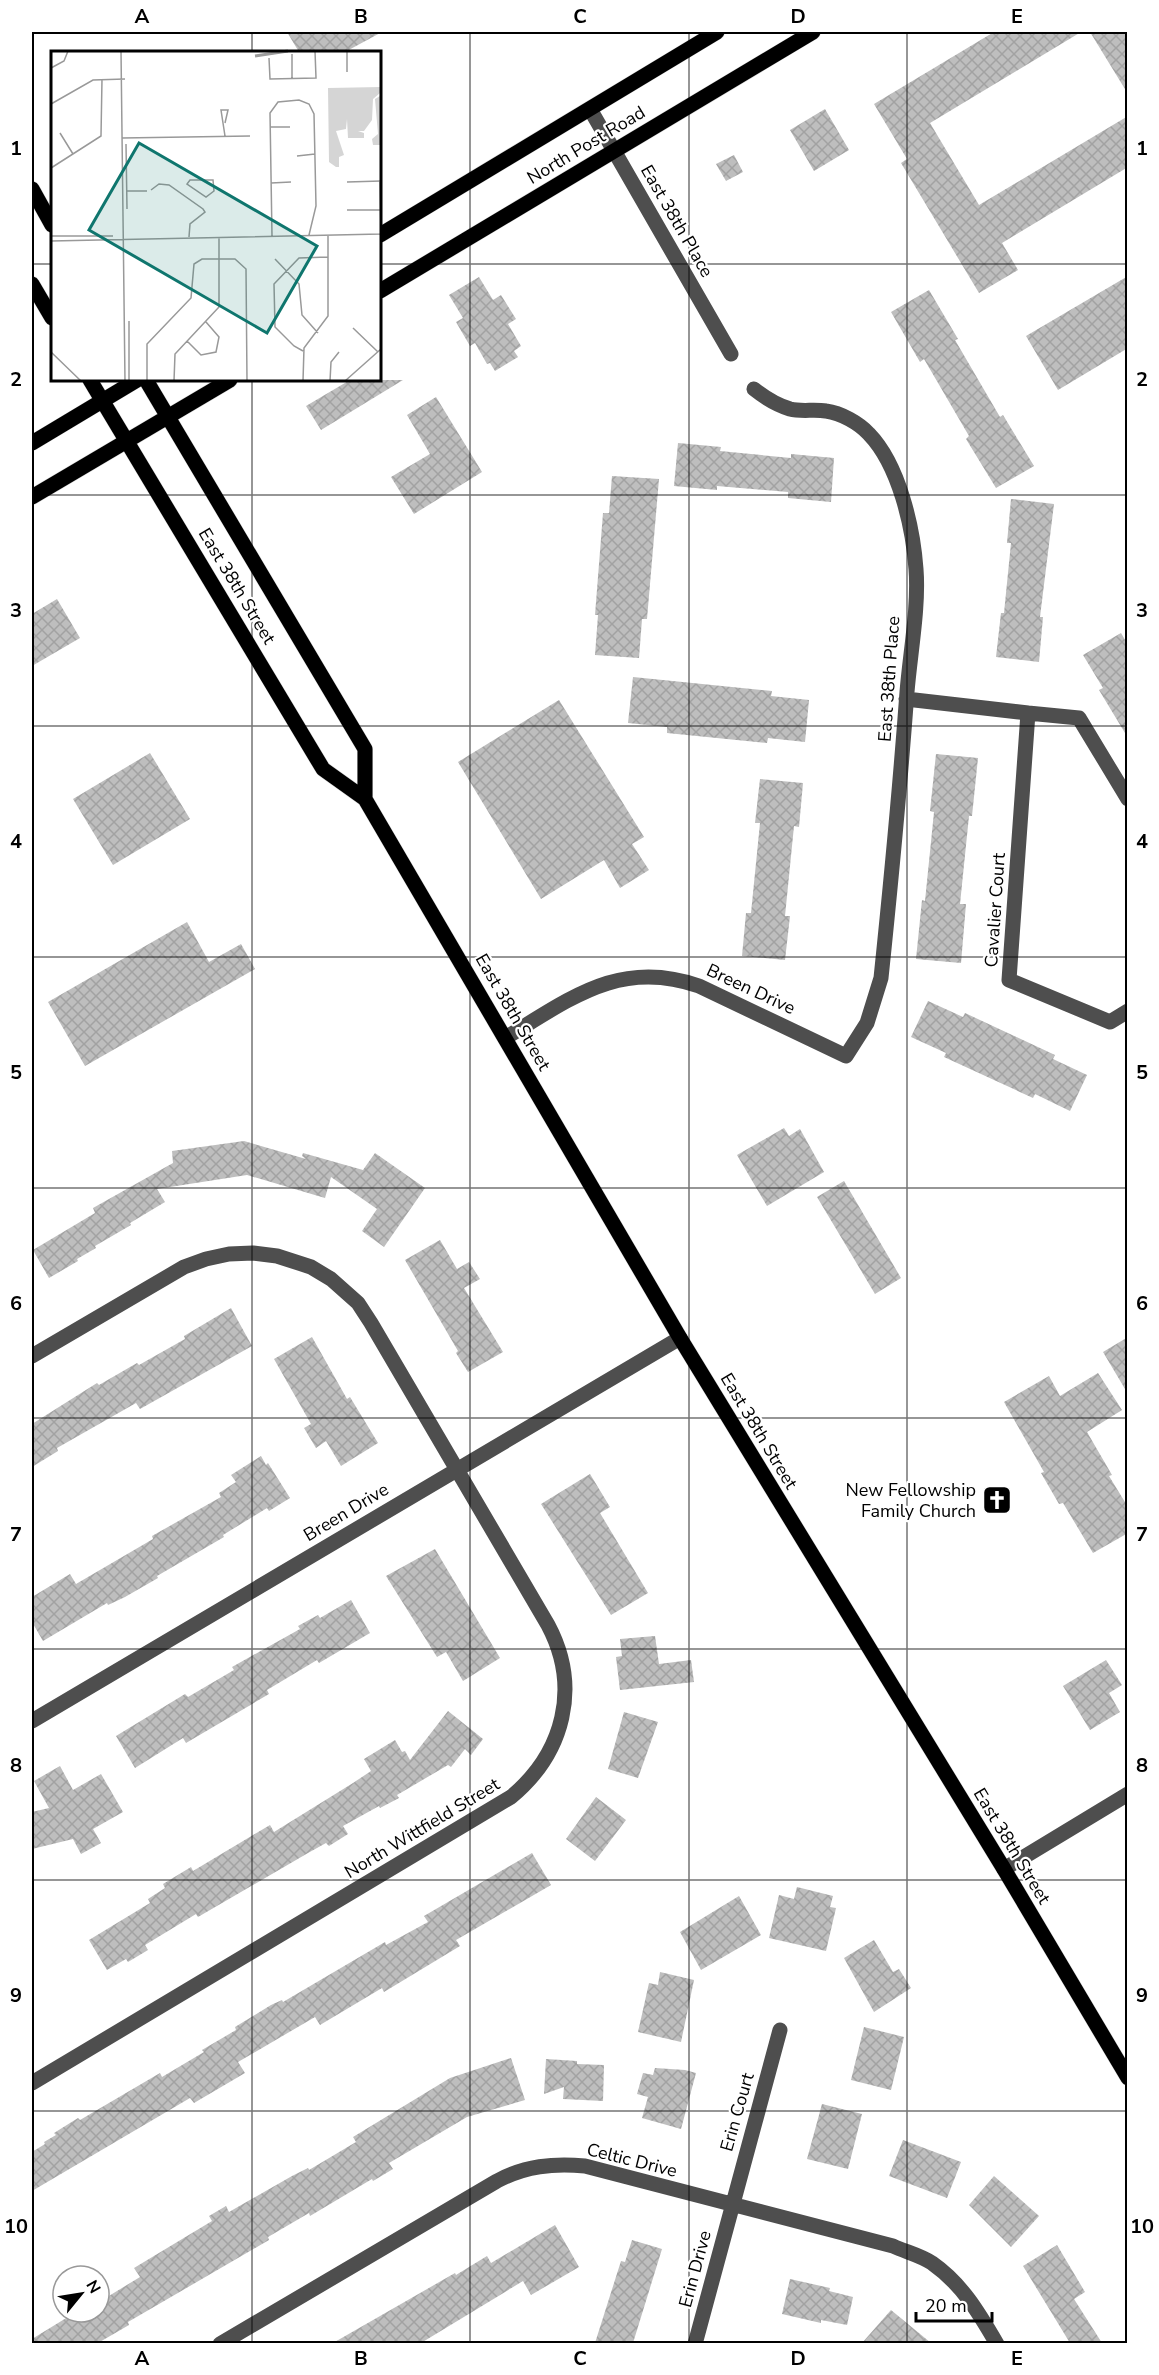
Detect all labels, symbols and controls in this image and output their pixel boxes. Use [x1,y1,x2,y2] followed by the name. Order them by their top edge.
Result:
[135,3,150,30] text: A
[354,3,368,30] text: B
[573,3,587,30] text: C
[790,3,806,30] text: D
[1011,3,1023,30] text: E
[51,51,381,381] inset map
[522,100,650,190] street label: North Post Road
[10,135,22,162] text: 1
[1136,135,1148,162] text: 1
[635,160,719,282] street label: East 38th Place
[10,366,22,393] text: 2
[1136,366,1148,393] text: 2
[193,524,281,649] street label: East 38th Street
[10,597,22,624] text: 3
[1136,597,1148,624] text: 3
[873,615,905,743] street label: East 38th Place
[10,828,22,855] text: 4
[1136,828,1148,855] text: 4
[979,851,1011,968] street label: Cavalier Court
[470,949,557,1075] street label: East 38th Street
[703,958,799,1020] street label: Breen Drive
[10,1059,22,1086] text: 5
[1136,1059,1148,1086] text: 5
[10,1290,22,1317] text: 6
[1136,1290,1148,1317] text: 6
[715,1369,803,1494] street label: East 38th Street
[299,1477,393,1547] street label: Breen Drive
[845,1478,976,1523] place label: New Fellowship Family Church
[981,1484,1013,1516] church icon: New Fellowship Family Church
[10,1521,22,1548] text: 7
[1136,1521,1148,1548] text: 7
[10,1752,22,1779] text: 8
[1136,1752,1148,1779] text: 8
[340,1772,505,1884] street label: North Wittfield Street
[968,1784,1056,1909] street label: East 38th Street
[10,1982,22,2009] text: 9
[1136,1982,1148,2009] text: 9
[714,2069,760,2154] street label: Erin Court
[584,2137,680,2183] street label: Celtic Drive
[4,2213,28,2240] text: 10
[1130,2213,1154,2240] text: 10
[673,2228,717,2310] street label: Erin Drive
[51,2264,111,2324] north arrow
[81,2276,106,2298] text: N
[916,2285,992,2323] scale bar
[925,2294,967,2318] text: 20 m
[135,2345,150,2372] text: A
[354,2345,368,2372] text: B
[573,2345,587,2372] text: C
[790,2345,806,2372] text: D
[1011,2345,1023,2372] text: E

